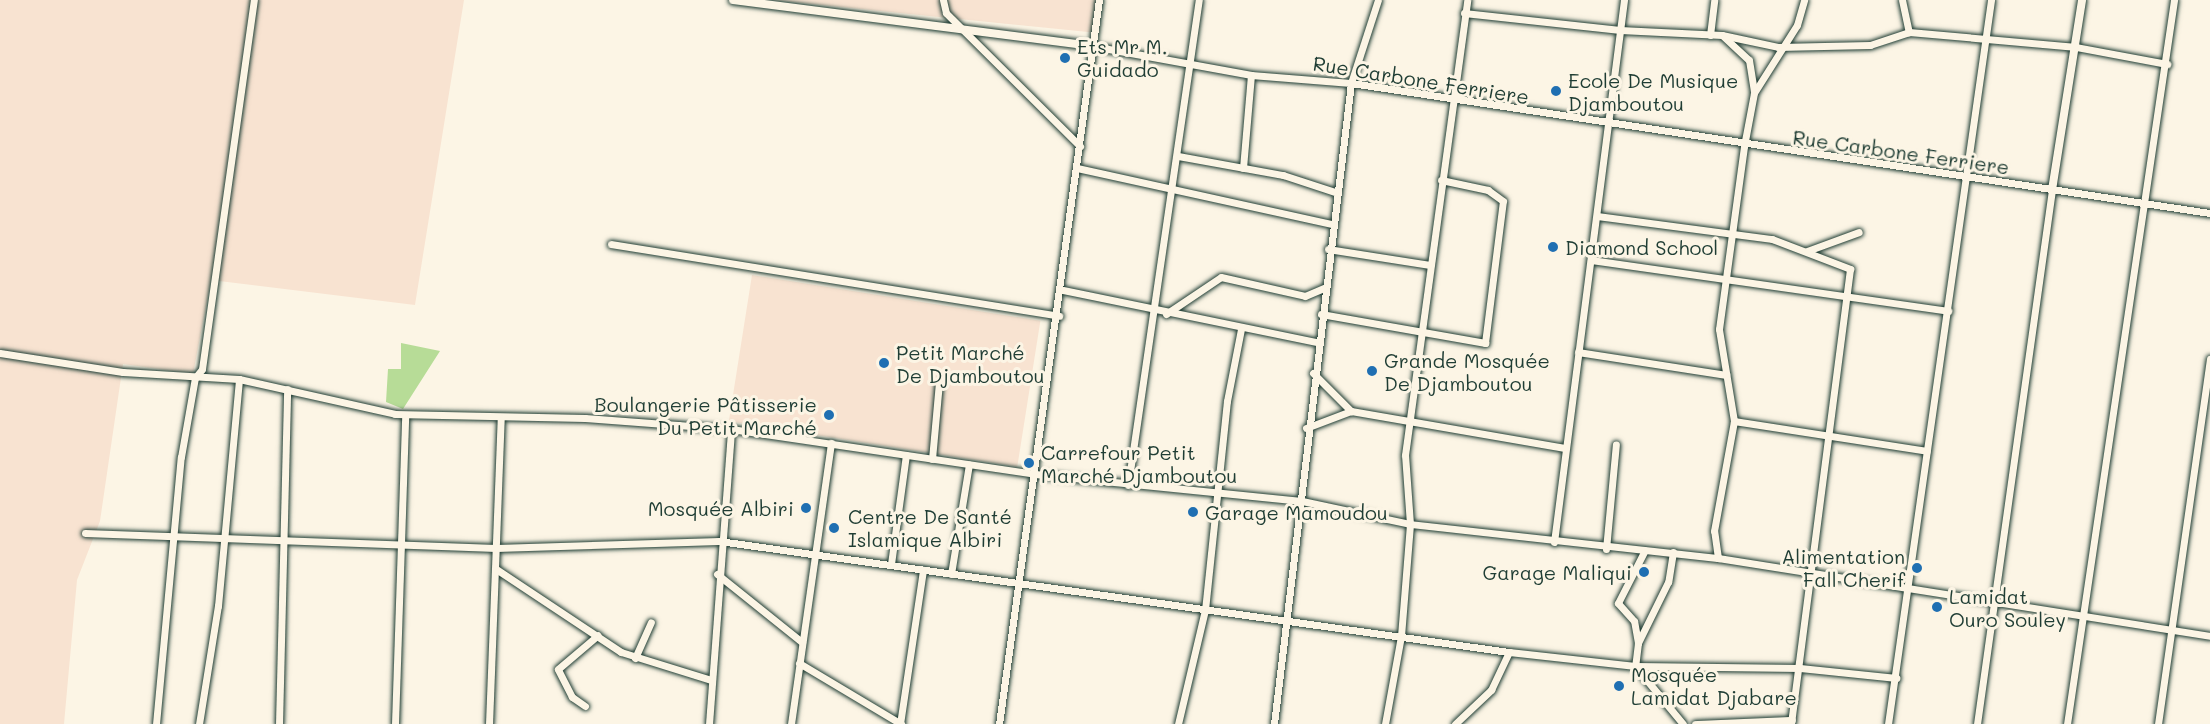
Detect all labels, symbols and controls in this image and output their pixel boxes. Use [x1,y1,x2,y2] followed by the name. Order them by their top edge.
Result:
[1077,34,1168,81] place label: Ets Mr M. Guidado
[1058,51,1072,65] marker: Ets Mr M. Guidado
[1311,51,1531,109] street label: Rue Carbone Ferriere
[1568,68,1738,115] place label: Ecole De Musique Djamboutou
[1549,84,1563,98] marker: Ecole De Musique Djamboutou
[1791,125,2011,179] street label: Rue Carbone Ferriere
[1565,235,1718,259] place label: Diamond School
[1546,240,1560,254] marker: Diamond School
[896,340,1045,387] place label: Petit Marché De Djamboutou
[1384,348,1550,395] place label: Grande Mosquée De Djamboutou
[877,356,891,370] marker: Petit Marché De Djamboutou
[1365,364,1379,378] marker: Grande Mosquée De Djamboutou
[594,392,817,439] place label: Boulangerie Pâtisserie Du Petit Marché
[822,408,836,422] marker: Boulangerie Pâtisserie Du Petit Marché
[1041,440,1237,487] place label: Carrefour Petit Marché Djamboutou
[1022,456,1036,470] marker: Carrefour Petit Marché Djamboutou
[648,496,794,520] place label: Mosquée Albiri
[1205,500,1388,524] place label: Garage Mamoudou
[799,501,813,515] marker: Mosquée Albiri
[848,504,1012,551] place label: Centre De Santé Islamique Albiri
[1186,505,1200,519] marker: Garage Mamoudou
[825,519,843,537] marker: Centre De Santé Islamique Albiri
[1782,544,1905,591] place label: Alimentation Fall Cherif
[1482,560,1632,584] place label: Garage Maliqui
[1910,561,1924,575] marker: Alimentation Fall Cherif
[1637,565,1651,579] marker: Garage Maliqui
[1949,584,2066,631] place label: Lamidat Ouro Souley
[1930,600,1944,614] marker: Lamidat Ouro Souley
[1631,662,1797,709] place label: Mosquée Lamidat Djabare
[1612,679,1626,693] marker: Mosquée Lamidat Djabare

